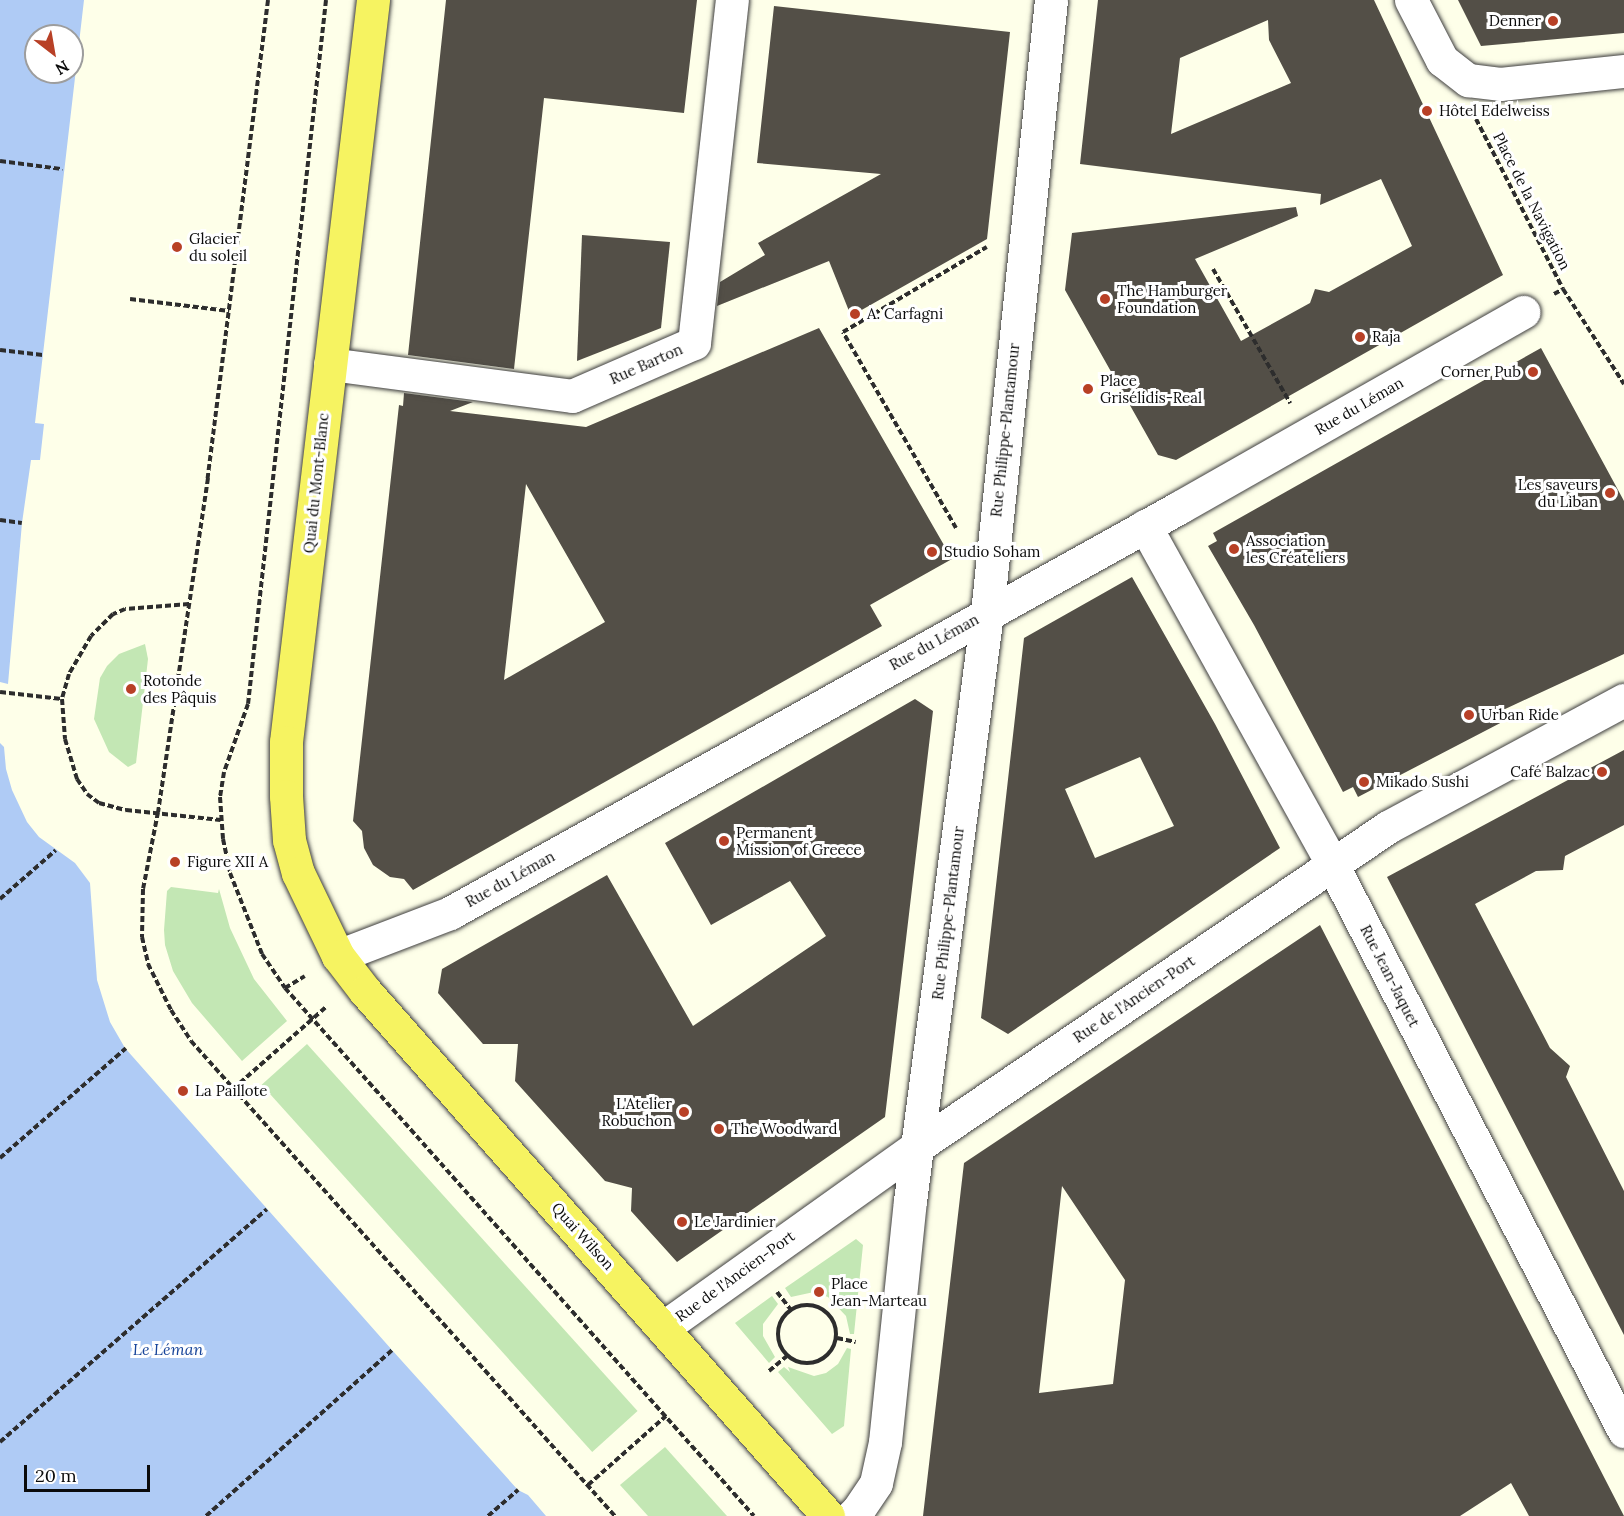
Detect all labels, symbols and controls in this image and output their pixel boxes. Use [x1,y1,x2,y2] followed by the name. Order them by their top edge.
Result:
[1489,12,1541,30] place label: Denner
[1546,14,1560,28] marker: Denner
[24,24,84,84] north arrow
[52,56,73,79] text: N
[1439,102,1550,120] place label: Hôtel Edelweiss
[1420,104,1434,118] marker: Hôtel Edelweiss
[1489,129,1575,273] street label: Place de la Navigation
[189,229,247,264] place label: Glacier du soleil
[170,240,184,254] marker: Glacier du soleil
[1117,281,1227,316] place label: The Hamburger Foundation
[1098,292,1112,306] marker: The Hamburger Foundation
[867,305,943,323] place label: A. Carfagni
[848,307,862,321] marker: A. Carfagni
[1372,328,1401,346] place label: Raja
[1353,330,1367,344] marker: Raja
[607,340,685,388] street label: Rue Barton
[987,342,1023,518] street label: Rue Philippe-Plantamour
[1441,363,1521,381] place label: Corner Pub
[1526,365,1540,379] marker: Corner Pub
[1100,371,1202,406] place label: Place Grisélidis-Real
[1311,373,1407,439] street label: Rue du Léman
[1081,382,1095,396] marker: Place Grisélidis-Real
[300,412,332,554] street label: Quai du Mont-Blanc
[1518,475,1598,510] place label: Les saveurs du Liban
[1603,486,1617,500] marker: Les saveurs du Liban
[1246,531,1346,566] place label: Association les Créateliers
[1227,542,1241,556] marker: Association les Créateliers
[944,543,1041,561] place label: Studio Soham
[925,545,939,559] marker: Studio Soham
[886,610,982,674] street label: Rue du Léman
[143,671,216,706] place label: Rotonde des Pâquis
[124,682,138,696] marker: Rotonde des Pâquis
[1481,706,1559,724] place label: Urban Ride
[1462,708,1476,722] marker: Urban Ride
[1510,763,1590,781] place label: Café Balzac
[1595,765,1609,779] marker: Café Balzac
[1376,773,1469,791] place label: Mikado Sushi
[1357,775,1371,789] marker: Mikado Sushi
[736,823,862,858] place label: Permanent Mission of Greece
[928,825,968,1001] street label: Rue Philippe-Plantamour
[717,834,731,848] marker: Permanent Mission of Greece
[462,847,558,911] street label: Rue du Léman
[187,853,268,871] place label: Figure XII A
[168,855,182,869] marker: Figure XII A
[1357,922,1423,1030] street label: Rue Jean-Jaquet
[1070,952,1198,1046] street label: Rue de l'Ancien-Port
[195,1082,267,1100] place label: La Paillote
[176,1084,190,1098] marker: La Paillote
[601,1094,672,1129] place label: L'Atelier Robuchon
[677,1105,691,1119] marker: L'Atelier Robuchon
[731,1120,837,1138] place label: The Woodward
[712,1122,726,1136] marker: The Woodward
[548,1199,618,1273] street label: Quai Wilson
[694,1213,775,1231] place label: Le Jardinier
[675,1215,689,1229] marker: Le Jardinier
[672,1227,798,1325] street label: Rue de l'Ancien-Port
[831,1274,927,1309] place label: Place Jean-Marteau
[812,1285,826,1299] marker: Place Jean-Marteau
[133,1339,203,1359] water label: Le Léman
[27,1453,153,1491] scale bar
[35,1464,77,1487] text: 20 m

